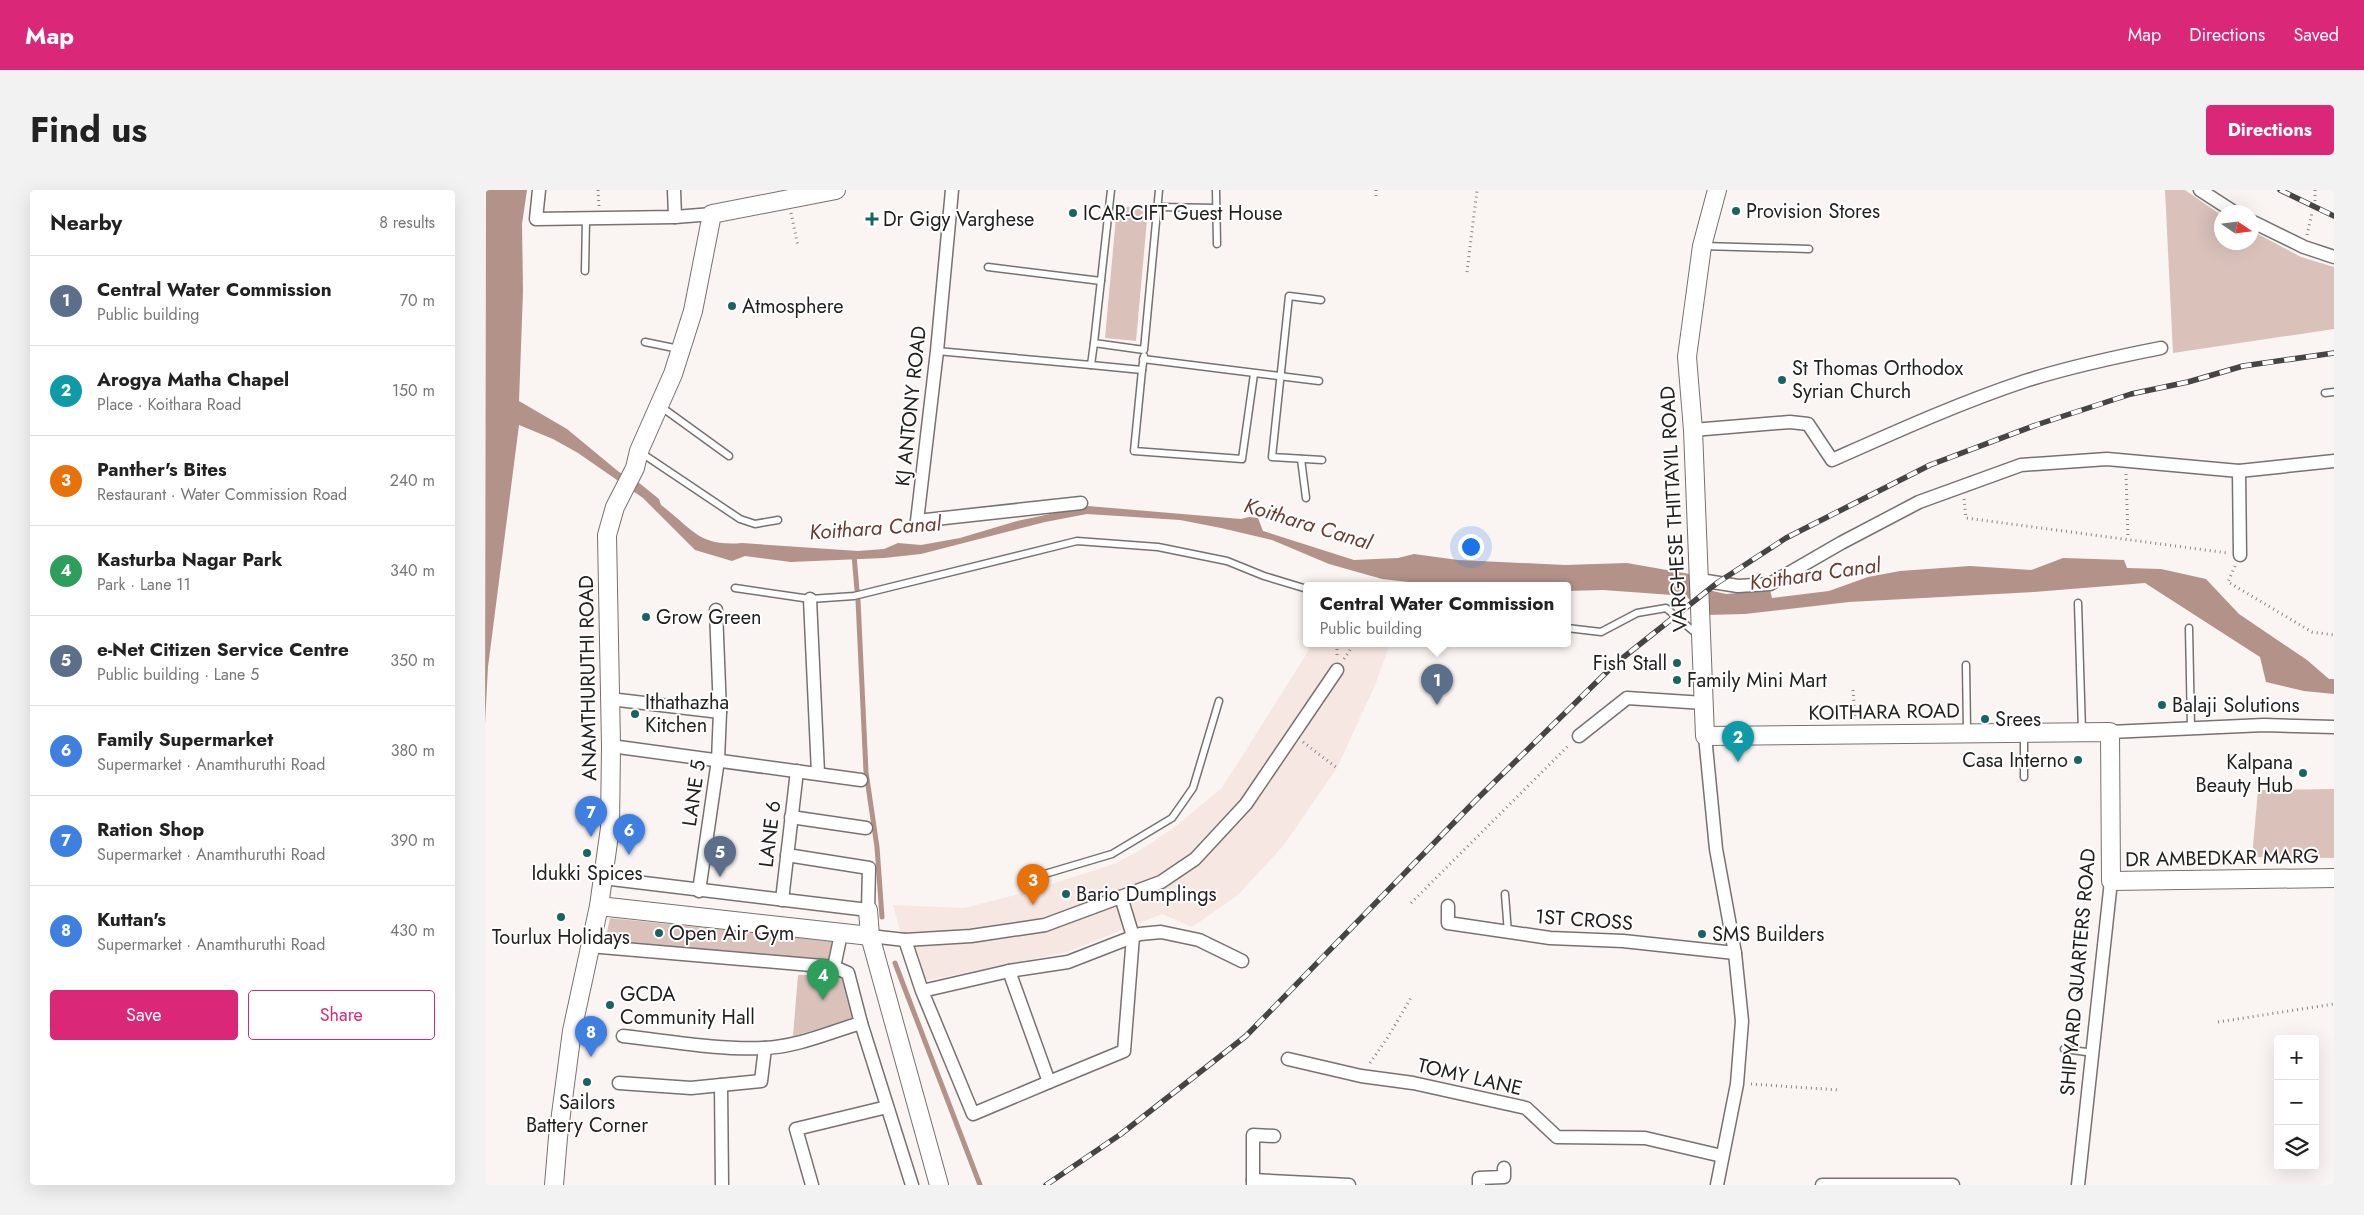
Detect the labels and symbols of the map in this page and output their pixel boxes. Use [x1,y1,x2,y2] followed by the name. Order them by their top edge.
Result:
[1746,197,1880,226] place label: Provision Stores
[1083,199,1282,228] place label: ICAR-CIFT Guest House
[883,205,1034,234] place label: Dr Gigy Varghese
[1730,205,1742,217] marker: Provision Stores
[2214,205,2259,250] north arrow
[1067,207,1079,219] marker: ICAR-CIFT Guest House
[865,212,879,226] marker: Dr Gigy Varghese
[742,292,844,321] place label: Atmosphere
[726,300,738,312] marker: Atmosphere
[888,325,934,487] street label: KJ ANTONY ROAD
[1792,354,1964,406] place label: St Thomas Orthodox Syrian Church
[1776,374,1788,386] marker: St Thomas Orthodox Syrian Church
[1653,385,1695,633] street label: VARGHESE THITTAYIL ROAD
[1240,490,1377,558] water label: Koithara Canal
[808,508,943,548] water label: Koithara Canal
[1458,534,1484,560] your location
[1748,550,1884,598] water label: Koithara Canal
[572,575,604,781] street label: ANAMTHURUTHI ROAD
[656,603,761,632] place label: Grow Green
[640,611,652,623] marker: Grow Green
[1593,649,1667,678] place label: Fish Stall
[1671,657,1683,669] marker: Fish Stall
[1421,664,1453,705] pin: 1
[1687,666,1827,695] place label: Family Mini Mart
[1671,674,1683,686] marker: Family Mini Mart
[645,688,729,740] place label: Ithathazha Kitchen
[2172,691,2300,720] place label: Balaji Solutions
[1808,696,1960,728] street label: KOITHARA ROAD
[2156,699,2168,711] marker: Balaji Solutions
[1995,705,2041,734] place label: Srees
[629,708,641,720] marker: Ithathazha Kitchen
[1979,713,1991,725] marker: Srees
[1722,721,1754,762] pin: 2
[1962,746,2068,775] place label: Casa Interno
[2196,748,2293,800] place label: Kalpana Beauty Hub
[2072,754,2084,766] marker: Casa Interno
[675,758,713,828] street label: LANE 5
[2297,767,2309,779] marker: Kalpana Beauty Hub
[575,796,607,837] pin: 7
[752,799,788,869] street label: LANE 6
[613,814,645,855] pin: 6
[704,836,736,877] pin: 5
[2125,842,2319,874] street label: DR AMBEDKAR MARG
[581,847,593,859] marker: Idukki Spices
[2053,847,2103,1097] street label: SHIPYARD QUARTERS ROAD
[531,859,643,888] place label: Idukki Spices
[1017,864,1049,905] pin: 3
[1076,880,1217,909] place label: Bario Dumplings
[1060,888,1072,900] marker: Bario Dumplings
[1534,902,1634,938] street label: 1ST CROSS
[555,911,567,923] marker: Tourlux Holidays
[669,919,794,948] place label: Open Air Gym
[1712,920,1824,949] place label: SMS Builders
[492,923,630,952] place label: Tourlux Holidays
[653,927,665,939] marker: Open Air Gym
[1696,928,1708,940] marker: SMS Builders
[807,959,839,1000] pin: 4
[620,980,755,1032] place label: GCDA Community Hall
[604,999,616,1011] marker: GCDA Community Hall
[575,1016,607,1057] pin: 8
[1415,1051,1525,1103] street label: TOMY LANE
[581,1076,593,1088] marker: Sailors Battery Corner
[526,1088,648,1140] place label: Sailors Battery Corner

